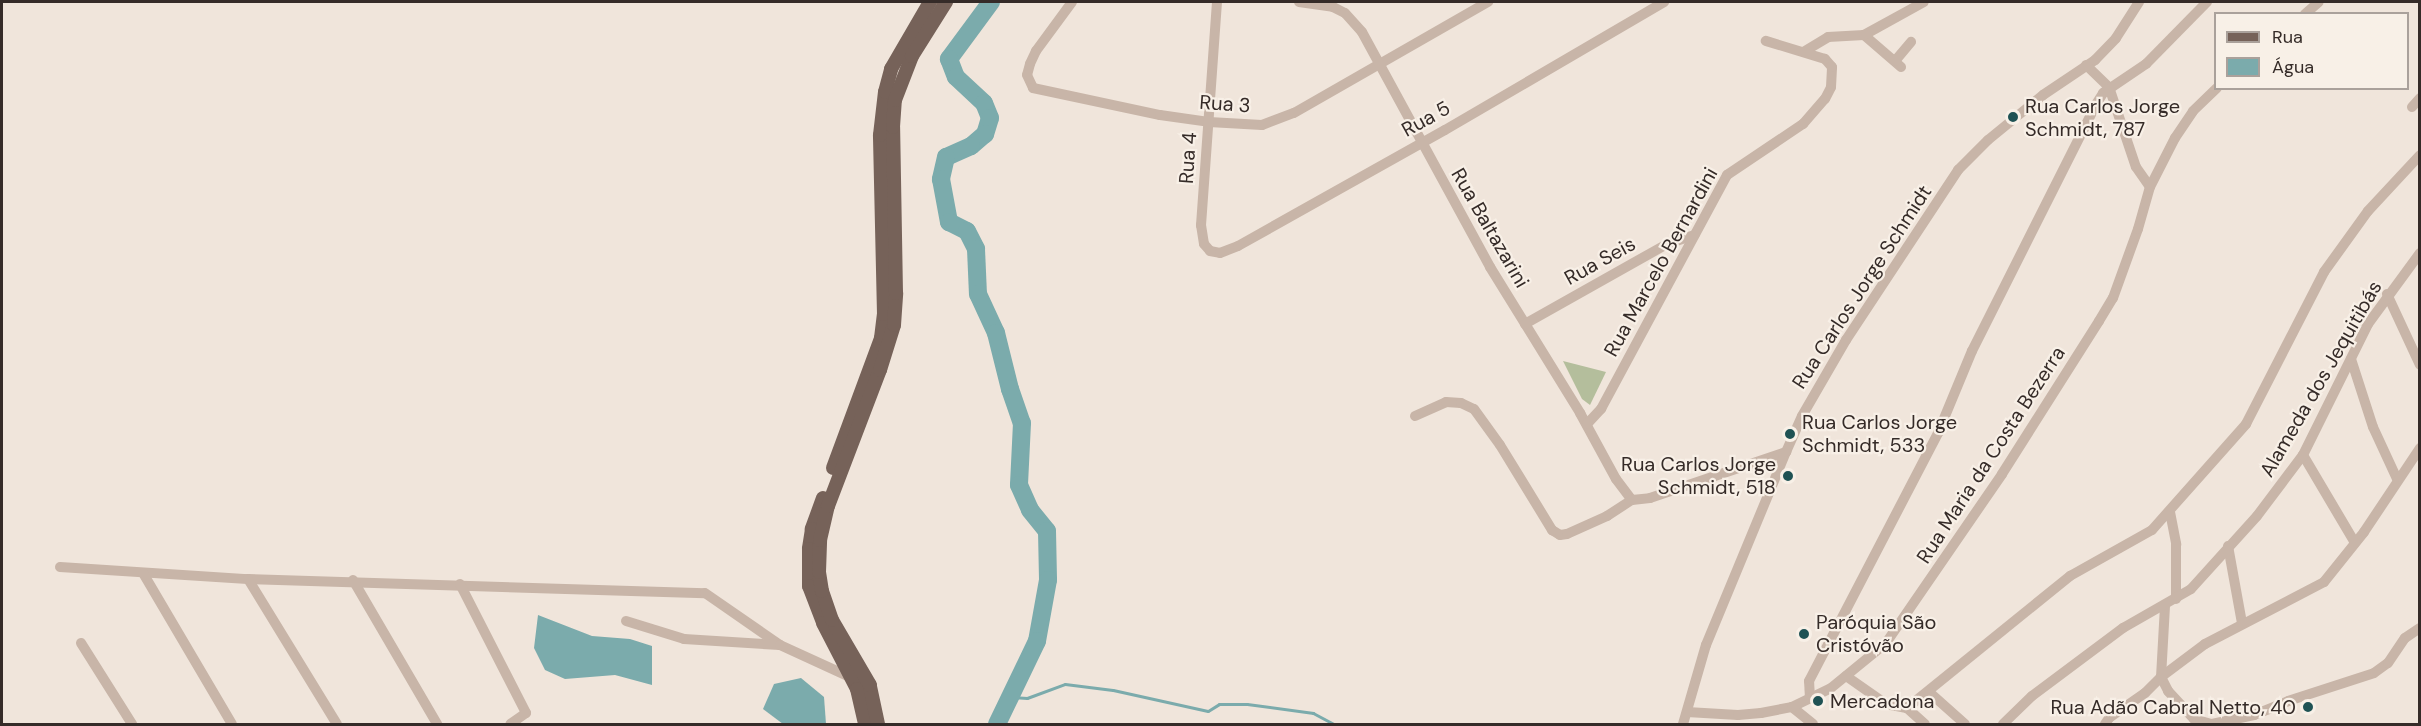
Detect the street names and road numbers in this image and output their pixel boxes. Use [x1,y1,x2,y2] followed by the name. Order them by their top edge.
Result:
[1199,90,1251,118] street label: Rua 3
[1398,96,1454,142] street label: Rua 5
[1174,131,1202,185] street label: Rua 4
[1599,163,1723,361] street label: Rua Marcelo Bernardini
[1446,164,1534,292] street label: Rua Baltazarini
[1787,181,1937,393] street label: Rua Carlos Jorge Schmidt
[1560,232,1640,290] street label: Rua Seis
[2255,277,2387,481] street label: Alameda dos Jequitibás
[1912,342,2070,568] street label: Rua Maria da Costa Bezerra

